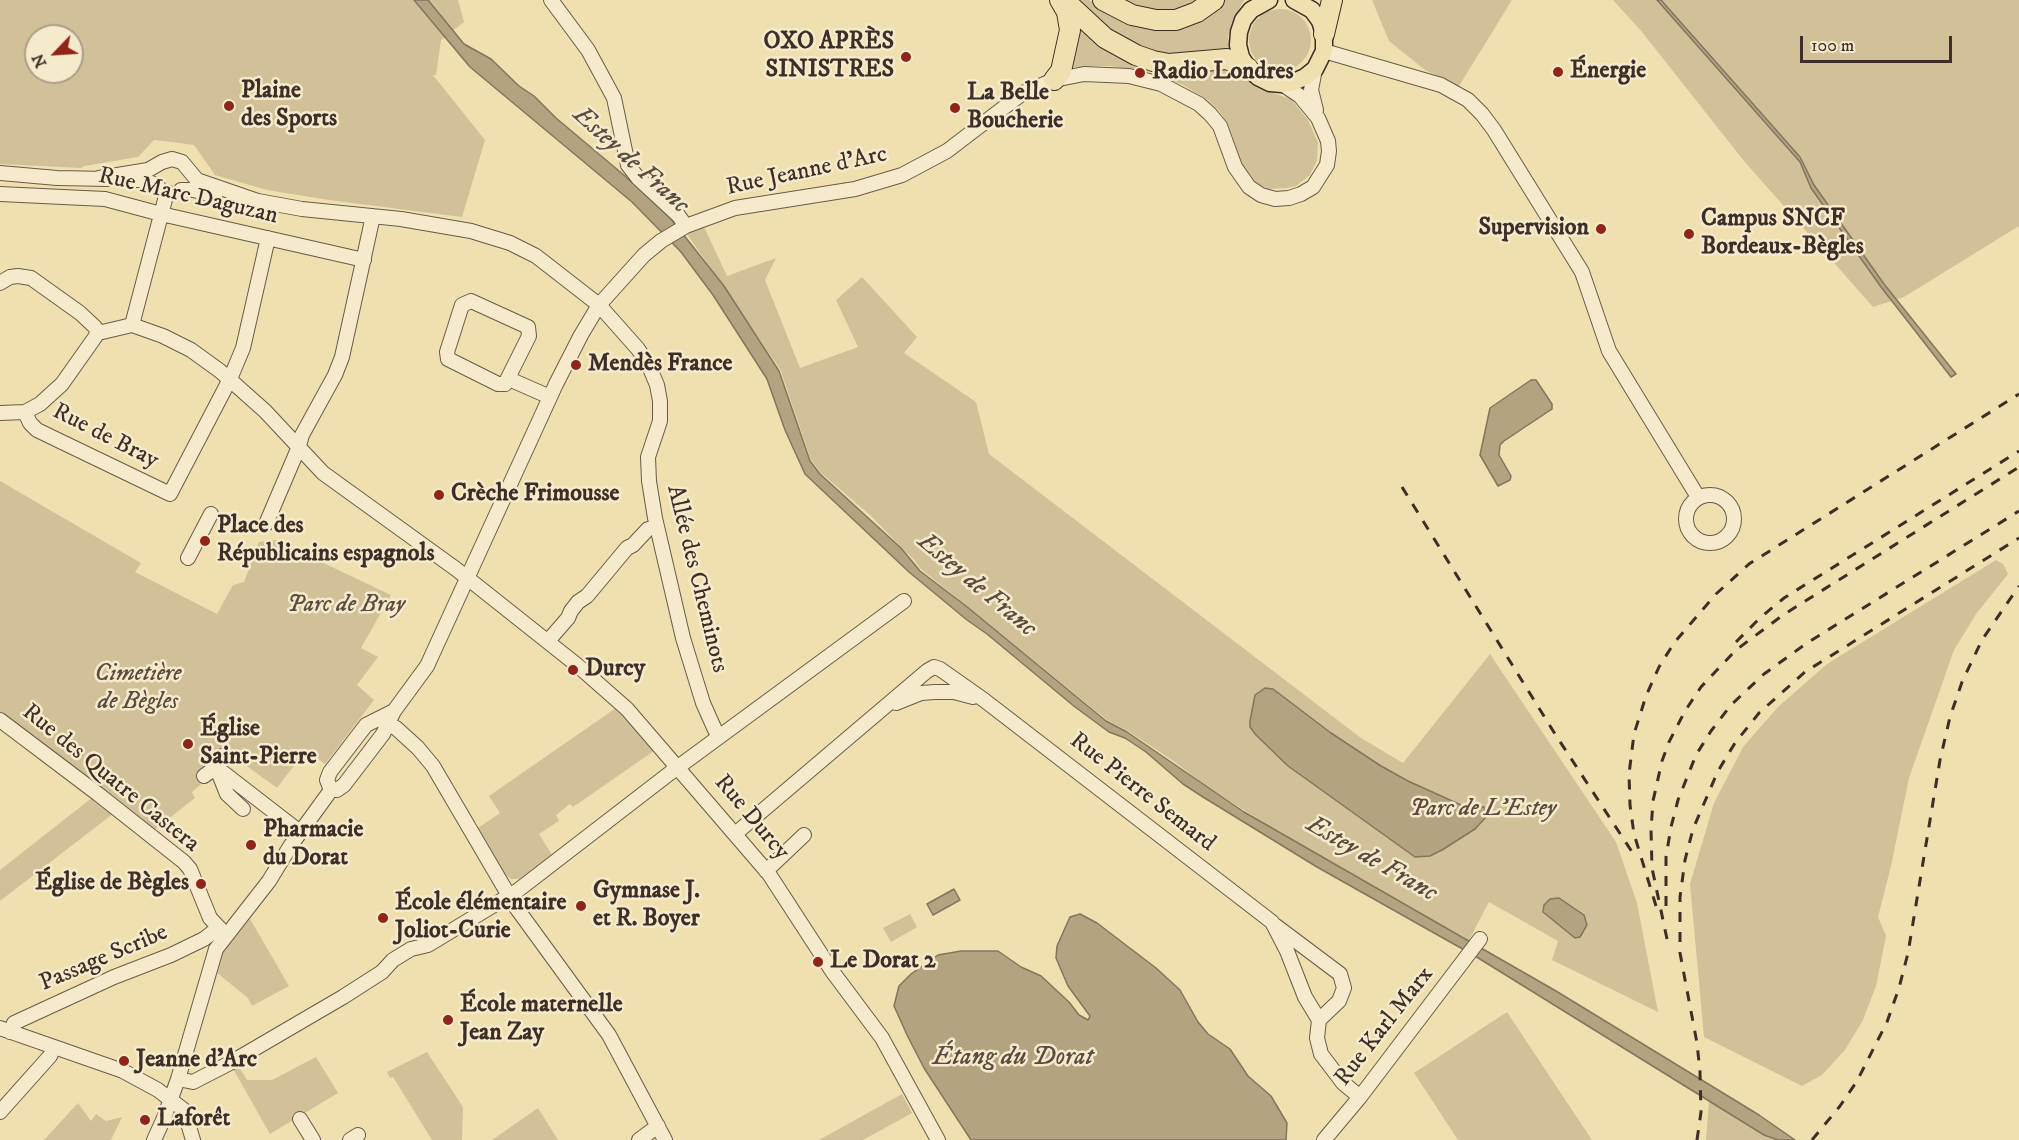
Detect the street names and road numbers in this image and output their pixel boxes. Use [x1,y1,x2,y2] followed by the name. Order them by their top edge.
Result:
[724,141,890,203] street label: Rue Jeanne d'Arc
[95,162,281,232] street label: Rue Marc Daguzan
[47,398,163,476] street label: Rue de Bray
[659,482,733,676] street label: Allée des Cheminots
[15,699,205,859] street label: Rue des Quatre Castera
[1063,727,1221,859] street label: Rue Pierre Semard
[707,769,795,867] street label: Rue Durcy
[36,919,172,999] street label: Passage Scribe
[1329,962,1441,1092] street label: Rue Karl Marx

